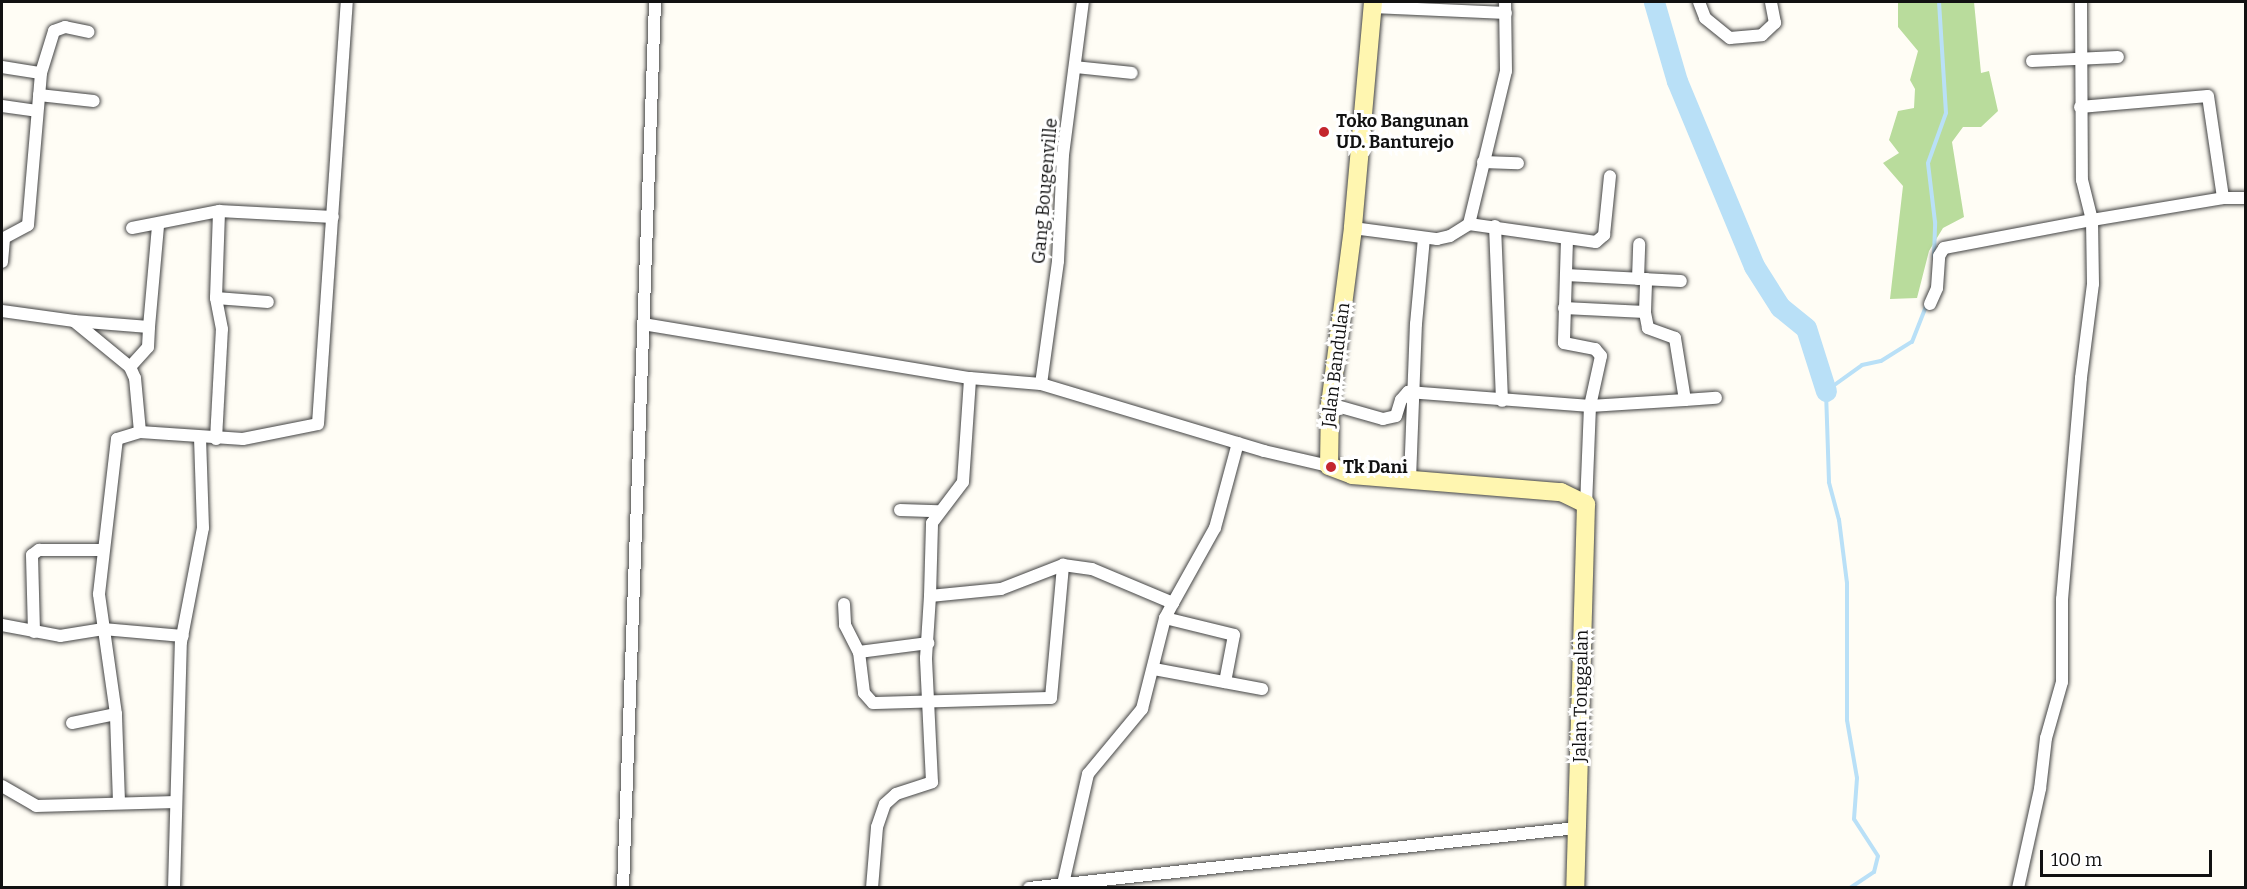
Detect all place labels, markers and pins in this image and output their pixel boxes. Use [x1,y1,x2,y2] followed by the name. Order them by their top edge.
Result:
[1336,111,1469,154] place label: Toko Bangunan UD. Banturejo
[1317,125,1331,139] marker: Toko Bangunan UD. Banturejo
[1343,456,1408,478] place label: Tk Dani
[1324,460,1338,474] marker: Tk Dani

